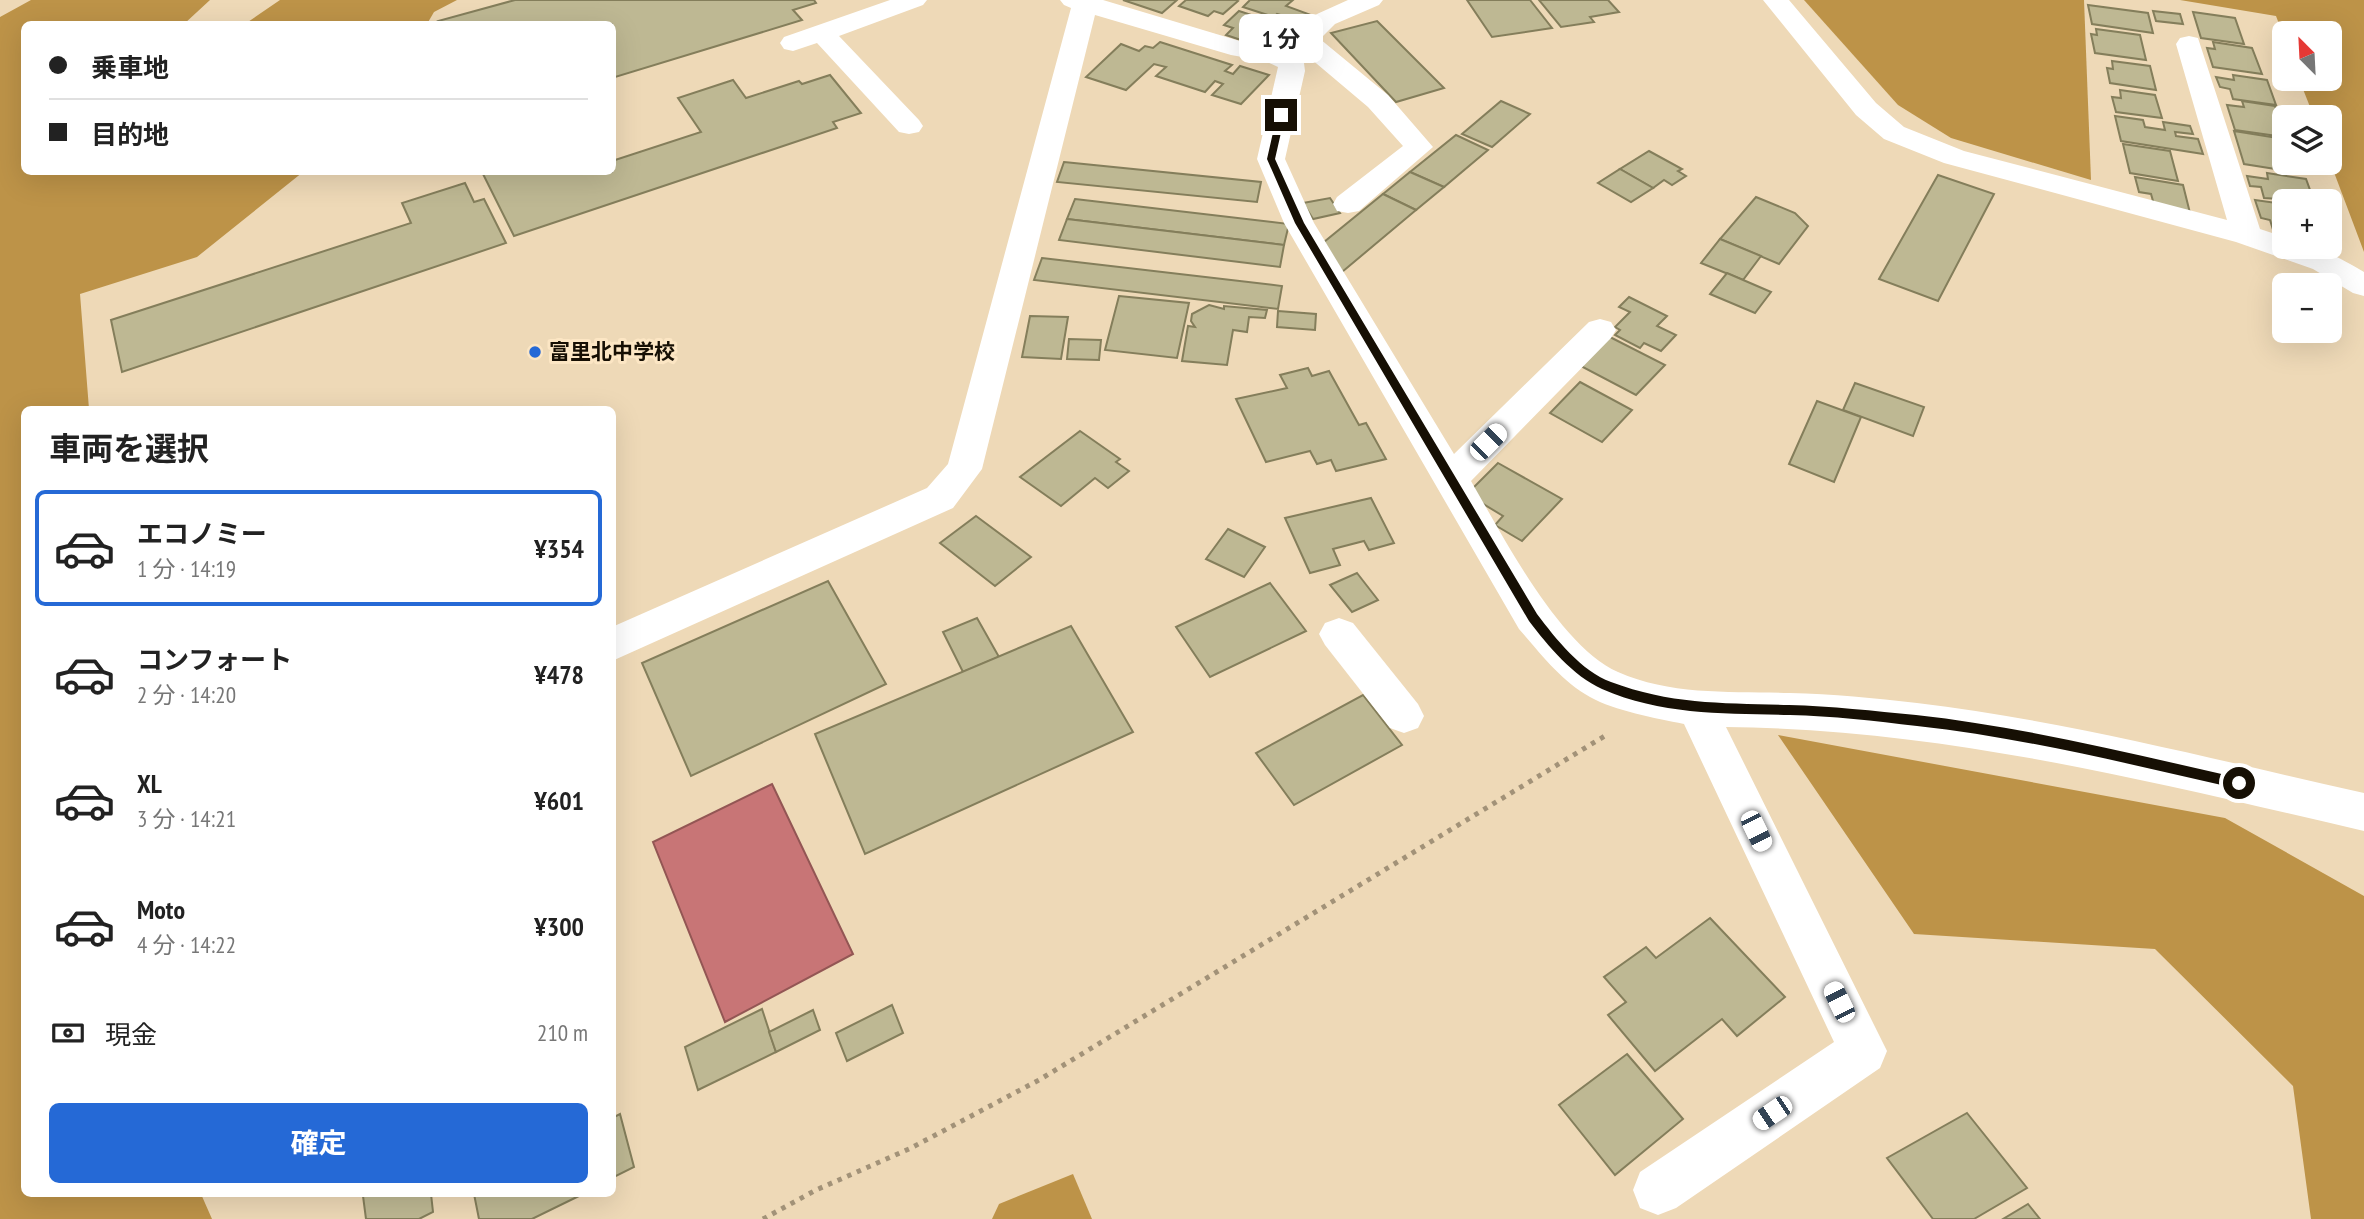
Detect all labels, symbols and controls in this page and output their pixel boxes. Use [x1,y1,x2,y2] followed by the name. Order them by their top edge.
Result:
[1239,13,1323,62] callout: 1 分
[2272,21,2342,91] north arrow
[2272,21,2342,343] map controls
[1262,24,1300,53] text: 1 分
[91,51,169,84] text: 乗車地
[1265,99,1297,131] route end
[2272,105,2342,175] button: layers
[91,118,169,151] text: 目的地
[2272,189,2342,259] button: +
[2272,273,2342,343] button: −
[549,338,675,365] place label: 富里北中学校
[527,344,543,360] marker: 富里北中学校
[1466,420,1511,464] car
[49,427,209,469] text: 車両を選択
[53,517,116,580] icon: car
[137,517,267,550] text: エコノミー
[534,532,584,565] text: ¥354
[137,554,236,583] text: 1 分 · 14:19
[53,643,116,706] icon: car
[137,643,292,676] text: コンフォート
[534,658,584,691] text: ¥478
[137,680,236,709] text: 2 分 · 14:20
[137,767,162,800] text: XL
[2223,767,2255,799] route start
[53,769,116,832] icon: car
[534,784,584,817] text: ¥601
[137,804,236,833] text: 3 分 · 14:21
[1738,808,1775,854] car
[137,893,185,926] text: Moto
[53,895,116,958] icon: car
[534,910,584,943] text: ¥300
[137,930,236,959] text: 4 分 · 14:22
[1821,979,1858,1025] car
[49,1014,87,1052] icon: cash
[105,1018,157,1051] text: 現金
[537,1018,588,1047] text: 210 m
[1749,1093,1796,1133] car
[49,1103,588,1183] button: 確定

